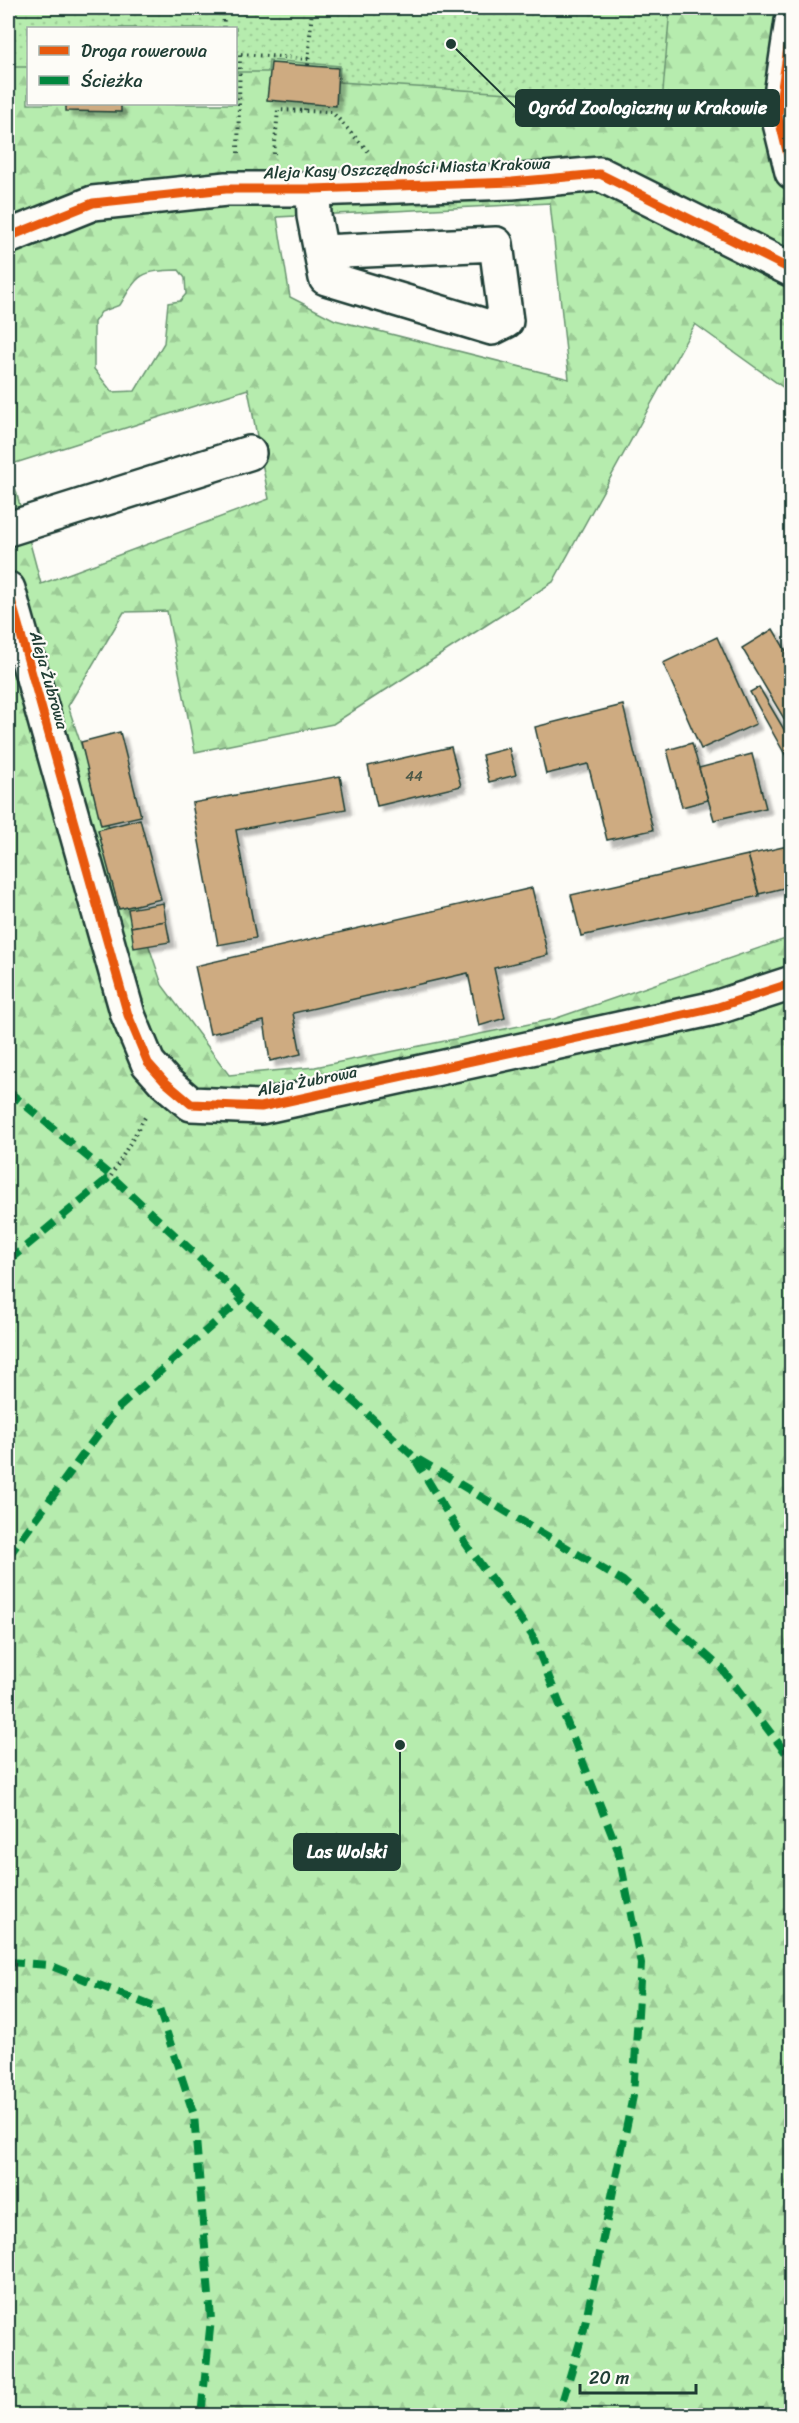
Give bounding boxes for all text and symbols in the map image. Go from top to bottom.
legend [27,27,237,105]
text: Droga rowerowa [81,35,207,67]
text: Ścieżka [81,65,143,97]
callout: Ogród Zoologiczny w Krakowie [516,90,779,126]
text: Ogród Zoologiczny w Krakowie [529,92,768,124]
street label: Aleja Kasy Oszczędności Miasta Krakowa [262,148,552,188]
street label: Aleja Żubrowa [21,626,77,734]
house number: 44 [405,764,423,789]
street label: Aleja Żubrowa [254,1057,360,1105]
callout: Las Wolski [294,1834,400,1870]
text: Las Wolski [307,1836,388,1868]
scale bar [580,2357,696,2395]
text: 20 m [589,2362,629,2394]

